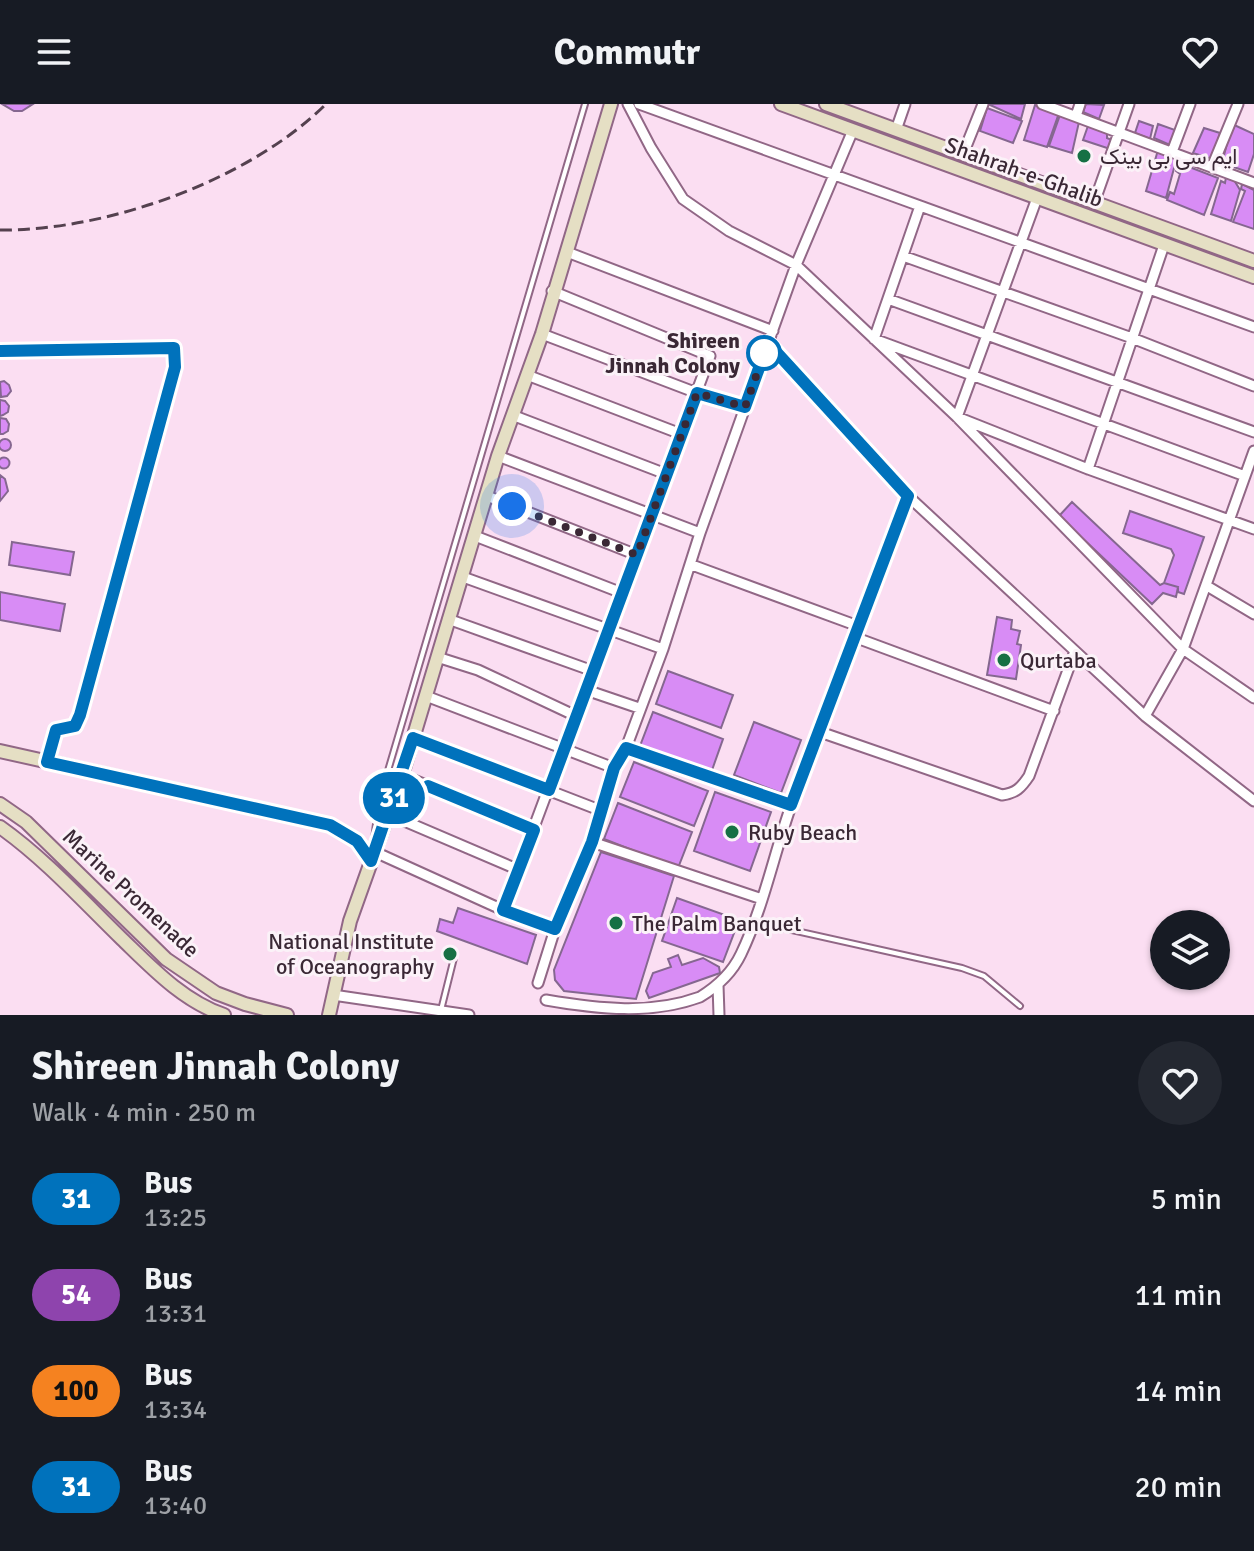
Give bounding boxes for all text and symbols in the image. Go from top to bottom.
icon: menu [32,30,76,74]
text: Commutr [554,30,700,75]
icon: heart [1178,30,1222,74]
street label: Shahrah-e-Ghalib [941,131,1107,213]
place label: ایم سی بی بینک [1100,143,1237,171]
marker: ایم سی بی بینک [1075,147,1093,165]
place label: Shireen Jinnah Colony [605,327,740,379]
marker: Shireen Jinnah Colony [747,336,781,370]
your location [492,486,532,526]
place label: Qurtaba [1020,647,1097,674]
marker: Qurtaba [995,651,1013,669]
line badge: 31 [358,772,430,824]
text: 31 [379,781,409,815]
place label: Ruby Beach [748,819,857,846]
street label: Marine Promenade [57,823,205,963]
marker: Ruby Beach [723,823,741,841]
place label: The Palm Banquet [632,910,802,937]
map controls [1150,910,1230,990]
button: layers [1150,910,1230,990]
marker: The Palm Banquet [607,914,625,932]
place label: National Institute of Oceanography [268,928,435,980]
marker: National Institute of Oceanography [441,945,459,963]
button: heart [1138,1041,1222,1125]
text: Shireen Jinnah Colony [32,1043,399,1090]
text: Walk · 4 min · 250 m [32,1097,256,1129]
text: Bus [144,1165,192,1202]
text: 5 min [1151,1181,1222,1218]
text: 31 [61,1182,91,1216]
text: 13:25 [144,1202,207,1234]
text: Bus [144,1261,192,1298]
text: 11 min [1135,1277,1222,1314]
text: 54 [61,1278,91,1312]
text: 13:31 [144,1298,207,1330]
text: Bus [144,1357,192,1394]
text: 14 min [1135,1373,1222,1410]
text: 100 [53,1374,99,1408]
text: 13:34 [144,1394,207,1426]
text: Bus [144,1453,192,1490]
text: 20 min [1135,1469,1222,1506]
text: 31 [61,1470,91,1504]
text: 13:40 [144,1490,207,1522]

